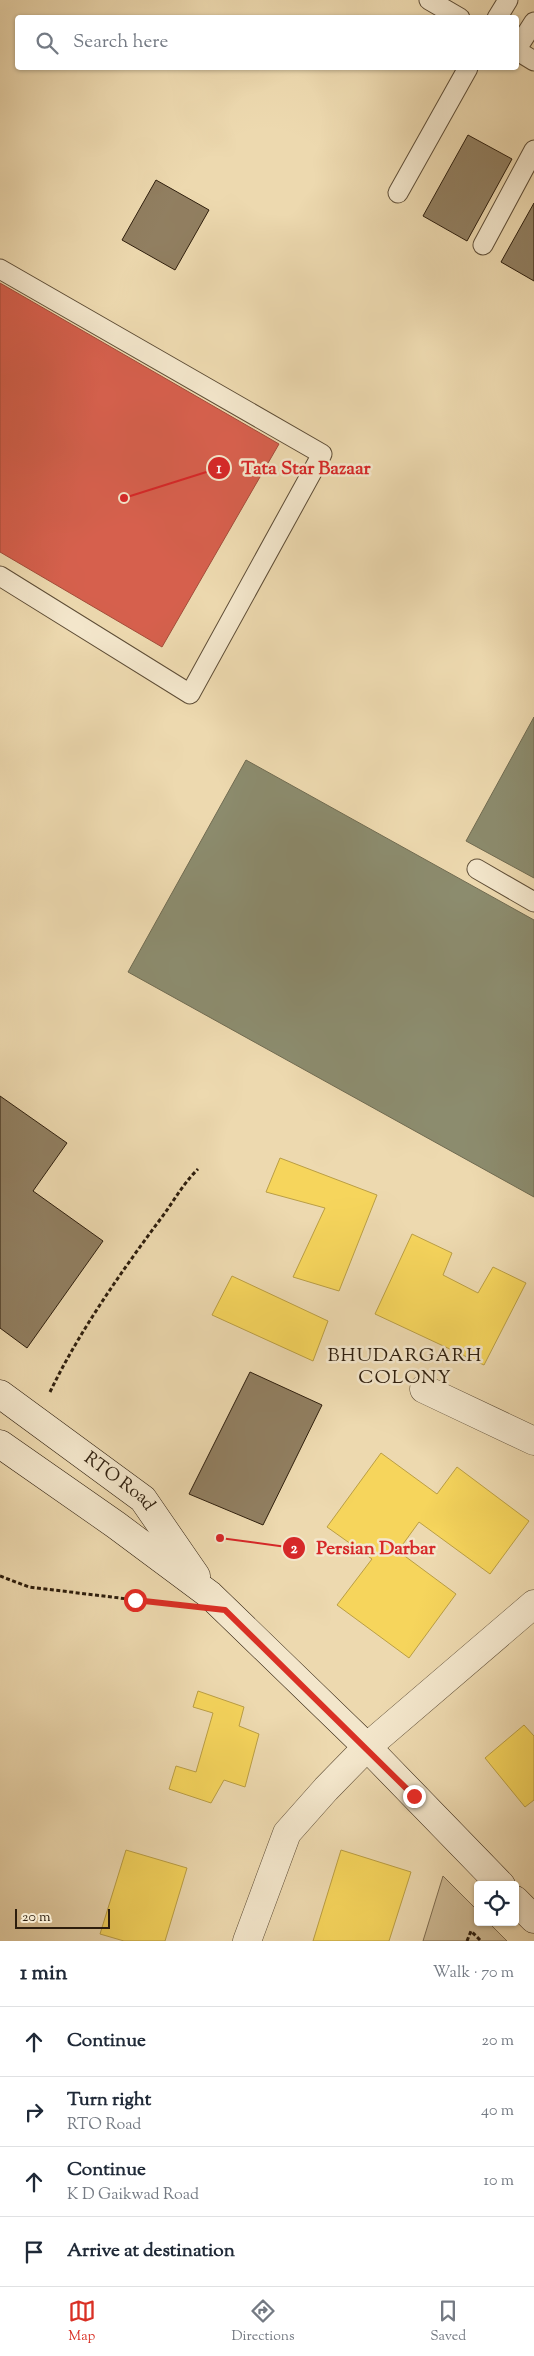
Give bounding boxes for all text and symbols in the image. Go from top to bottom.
search box [15,15,519,70]
icon: search [33,29,61,57]
text: Search here [73,29,168,56]
callout: Tata Star Bazaar [206,451,380,485]
text: Tata Star Bazaar [241,456,372,483]
text: 1 [216,459,222,480]
district label: BHUDARGARH COLONY [328,1343,482,1392]
street label: RTO Road [78,1446,161,1517]
callout: Persian Darbar [281,1531,445,1565]
text: Persian Darbar [316,1536,437,1563]
text: 2 [290,1539,298,1560]
route start [124,1589,147,1612]
route end [403,1785,426,1808]
map controls [474,1881,519,1926]
button: locate [474,1881,519,1926]
scale bar [15,1906,110,1929]
text: 20 m [22,1908,51,1928]
text: 1 min [20,1959,67,1989]
text: Walk · 70 m [433,1962,514,1985]
icon: ahead [20,2028,48,2056]
text: Continue [67,2028,146,2055]
text: 20 m [481,2030,514,2053]
text: Turn right [67,2087,151,2114]
icon: right [20,2098,48,2126]
text: 40 m [481,2100,514,2123]
text: RTO Road [67,2114,141,2137]
text: Continue [67,2157,146,2184]
icon: ahead [20,2168,48,2196]
text: 10 m [484,2170,514,2193]
text: K D Gaikwad Road [67,2184,199,2207]
icon: arrive [20,2238,48,2266]
text: Arrive at destination [67,2238,235,2265]
tab: Map [68,2297,96,2347]
tab: Directions [231,2297,295,2347]
tab: Saved [430,2297,466,2347]

